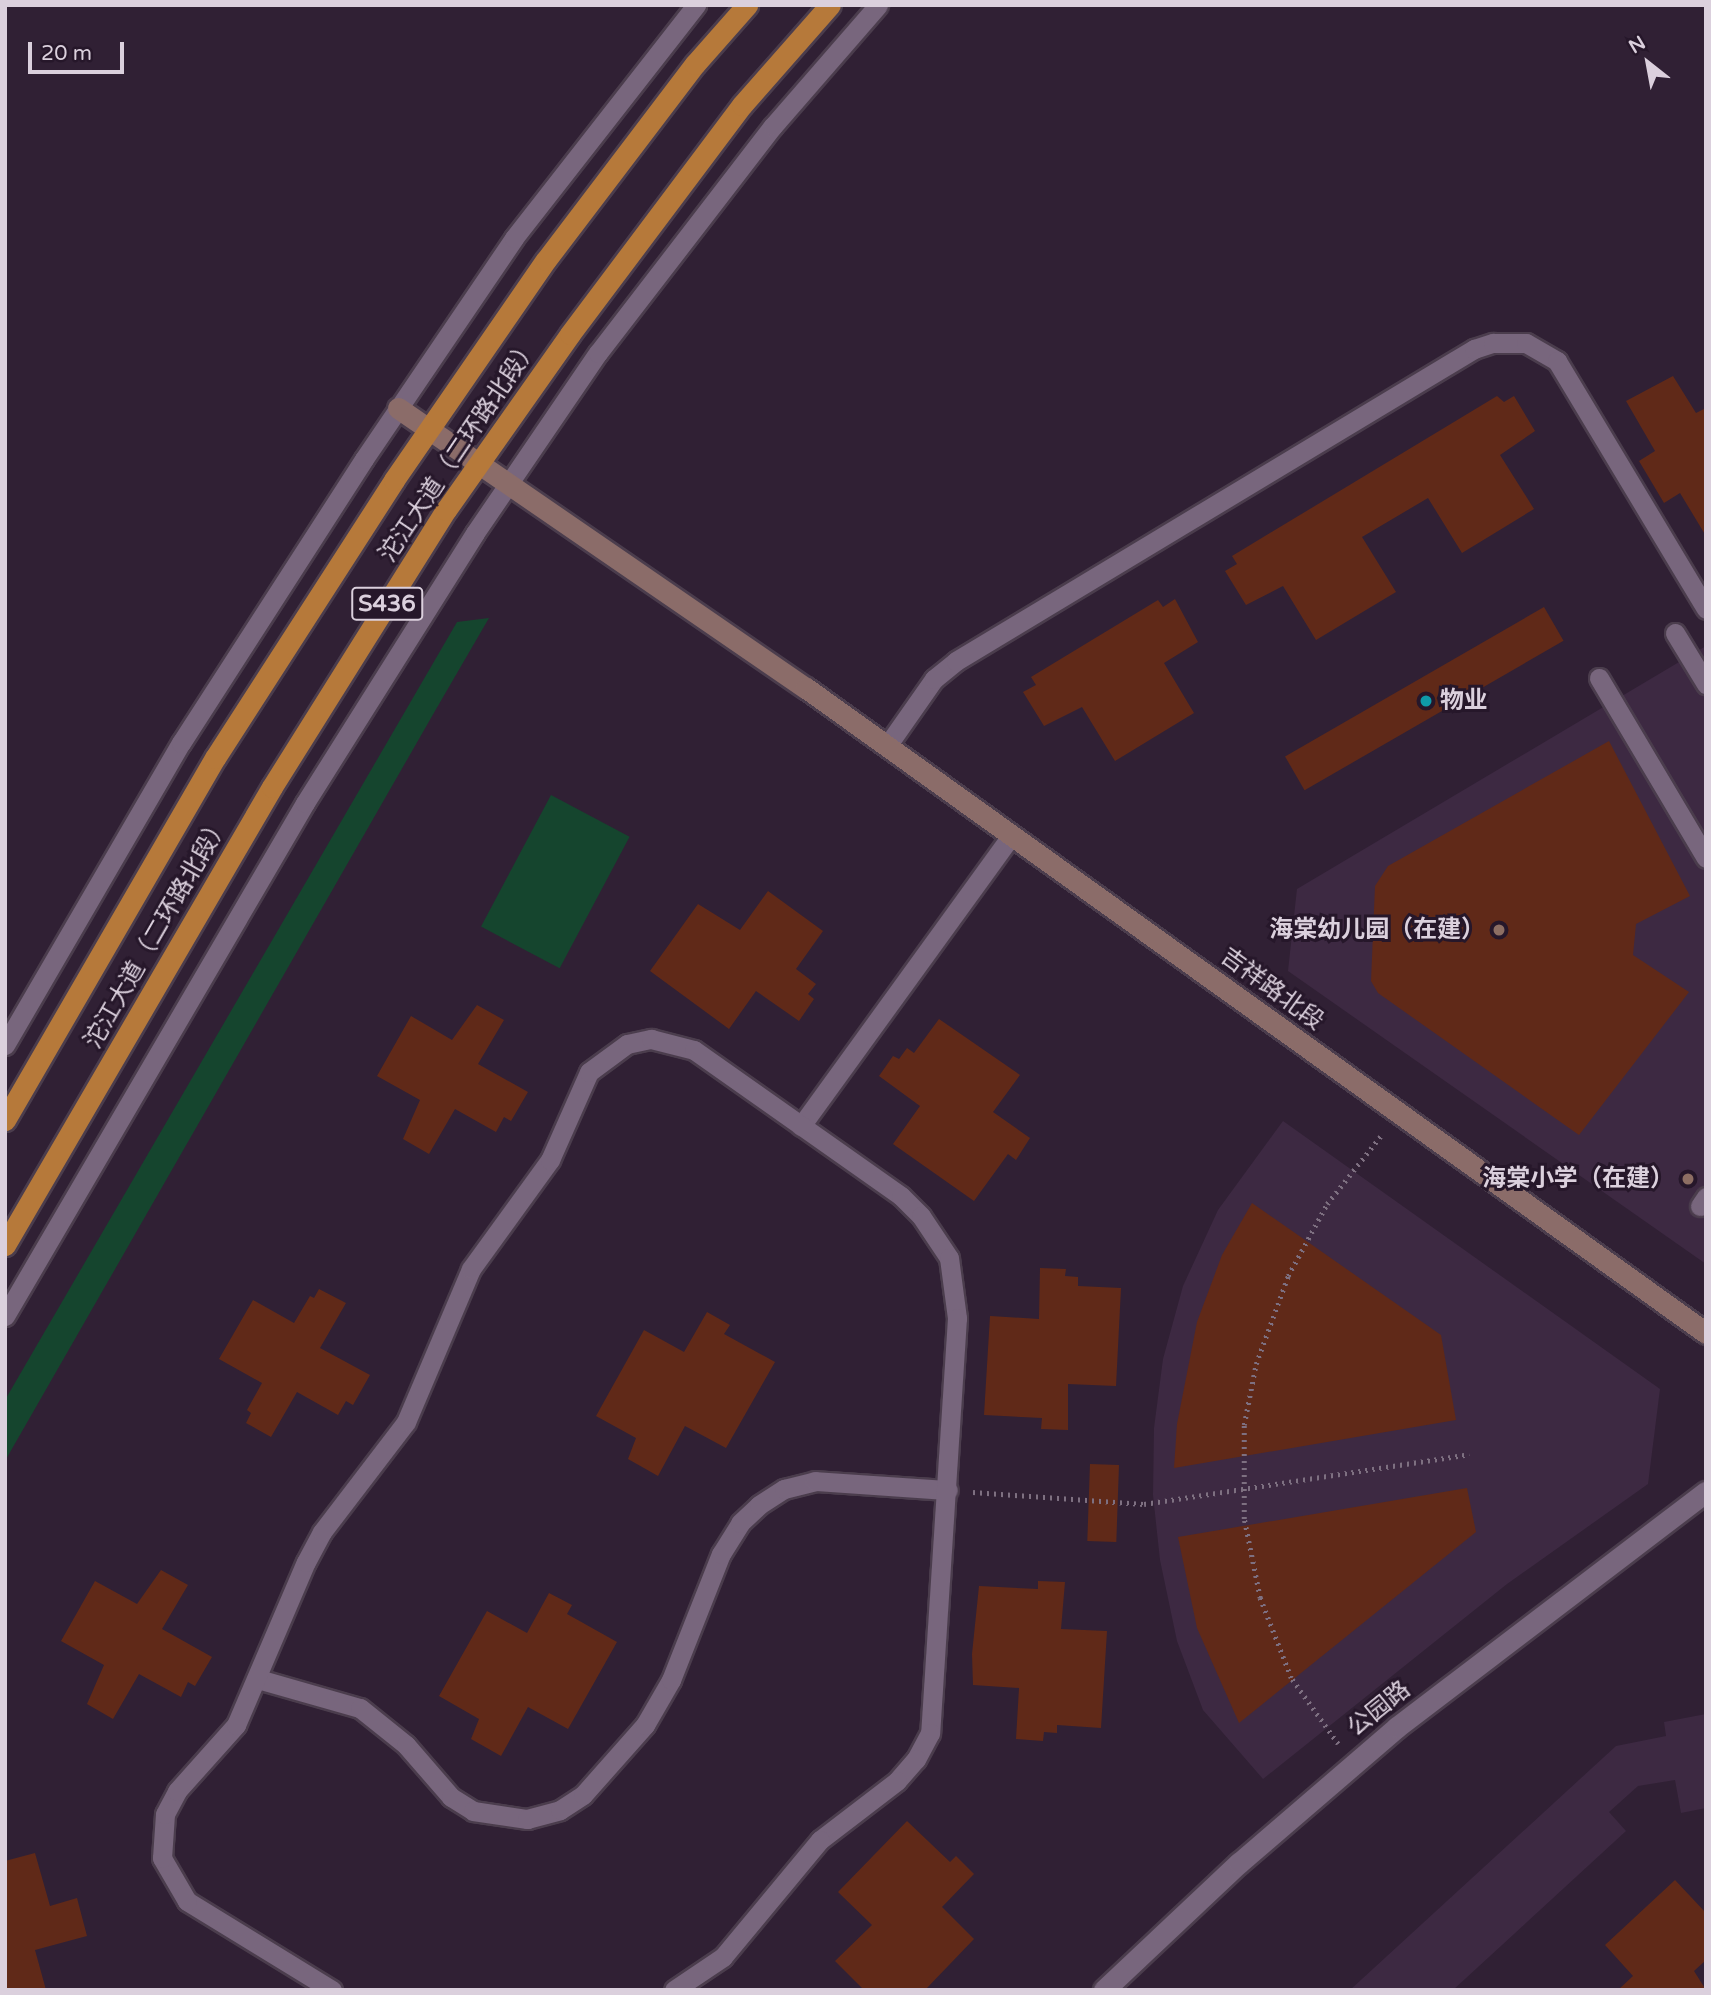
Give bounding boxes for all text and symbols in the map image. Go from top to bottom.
scale bar [32,28,128,72]
north arrow [1613,28,1683,98]
text: N [1625,32,1649,58]
text: 20 m [41,41,92,66]
street label: 沱江大道（二环路北段） [373,333,545,567]
road number: S436 [350,584,424,624]
place label: 物业 [1440,687,1488,715]
marker: 物业 [1418,693,1434,709]
street label: 沱江大道（二环路北段） [79,810,235,1054]
place label: 海棠幼儿园（在建） [1269,916,1485,944]
marker: 海棠幼儿园（在建） [1491,922,1507,938]
street label: 吉祥路北段 [1215,942,1329,1036]
place label: 海棠小学（在建） [1482,1165,1674,1193]
marker: 海棠小学（在建） [1680,1171,1696,1187]
street label: 公园路 [1342,1675,1416,1743]

